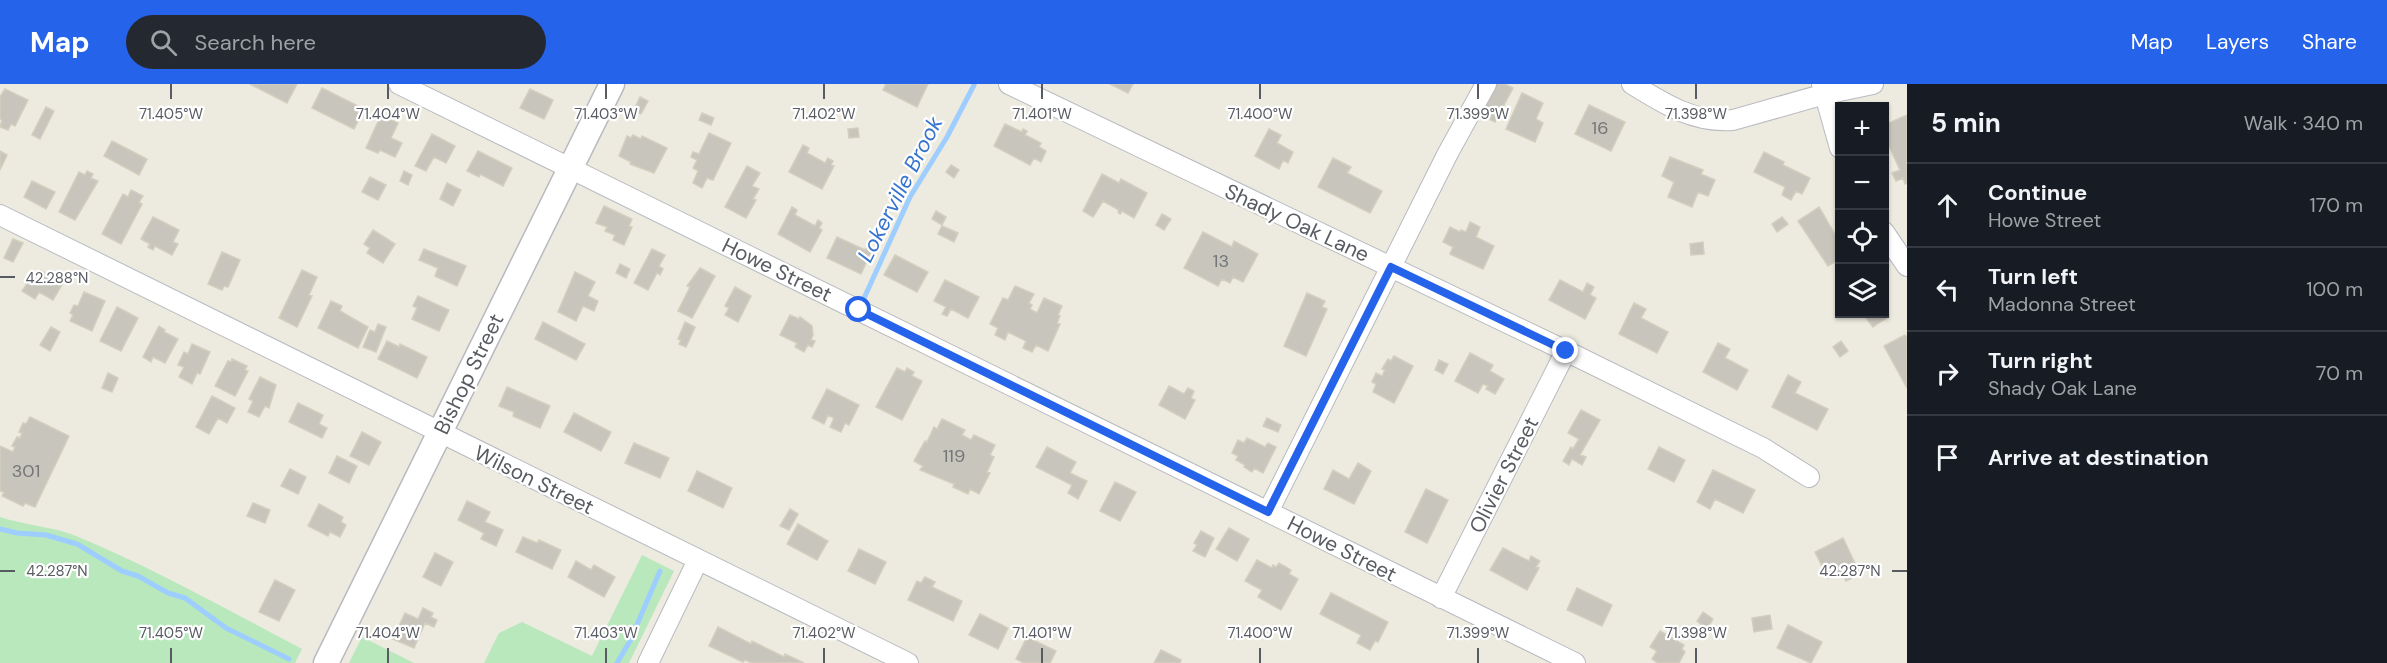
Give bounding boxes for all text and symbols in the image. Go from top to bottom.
search box [126,15,546,69]
text: Map [30,24,90,61]
icon: search [147,26,180,59]
text: Search here [195,28,316,57]
text: Map [2131,28,2173,56]
text: Layers [2206,28,2269,56]
text: Share [2302,28,2357,56]
map controls [1835,102,1889,318]
button: + [1835,102,1889,156]
text: 71.405°W [139,104,203,124]
text: 71.404°W [356,104,420,124]
text: 71.403°W [574,104,638,124]
text: 71.402°W [792,104,856,124]
text: 71.401°W [1012,104,1072,124]
text: 71.400°W [1227,104,1293,124]
text: 71.399°W [1447,104,1510,124]
text: 71.398°W [1665,104,1728,124]
text: 5 min [1931,106,2001,140]
water label: Lokerville Brook [851,110,950,267]
text: Walk · 340 m [2244,110,2363,136]
house number: 16 [1592,116,1608,140]
button: − [1835,156,1889,210]
street label: Shady Oak Lane [1220,177,1374,269]
text: Continue [1988,178,2087,207]
icon: ahead [1931,189,1964,222]
text: 170 m [2310,192,2363,218]
text: Howe Street [1988,207,2101,233]
button: locate [1835,210,1889,264]
street label: Howe Street [717,231,837,309]
house number: 13 [1213,249,1229,273]
text: Turn left [1988,262,2078,291]
button: layers [1835,264,1889,318]
text: 42.288°N [26,268,88,288]
icon: left [1931,273,1964,306]
text: 100 m [2306,276,2363,302]
text: Madonna Street [1988,291,2136,317]
route start [845,296,871,322]
street label: Bishop Street [428,309,510,439]
route end [1552,337,1578,363]
text: Turn right [1988,346,2093,375]
icon: right [1931,357,1964,390]
text: 70 m [2316,360,2363,386]
text: Shady Oak Lane [1988,375,2137,401]
street label: Olivier Street [1463,412,1545,538]
street label: Wilson Street [469,439,599,521]
icon: arrive [1931,441,1964,474]
text: Arrive at destination [1988,443,2209,472]
house number: 119 [943,444,965,468]
house number: 301 [12,459,40,483]
street label: Howe Street [1283,510,1401,588]
text: 42.287°N [26,561,88,581]
text: 42.287°N [1819,561,1881,581]
text: 71.405°W [139,623,203,643]
text: 71.404°W [356,623,420,643]
text: 71.403°W [574,623,638,643]
text: 71.402°W [792,623,856,643]
text: 71.401°W [1012,623,1072,643]
text: 71.400°W [1227,623,1293,643]
text: 71.399°W [1447,623,1510,643]
text: 71.398°W [1665,623,1728,643]

